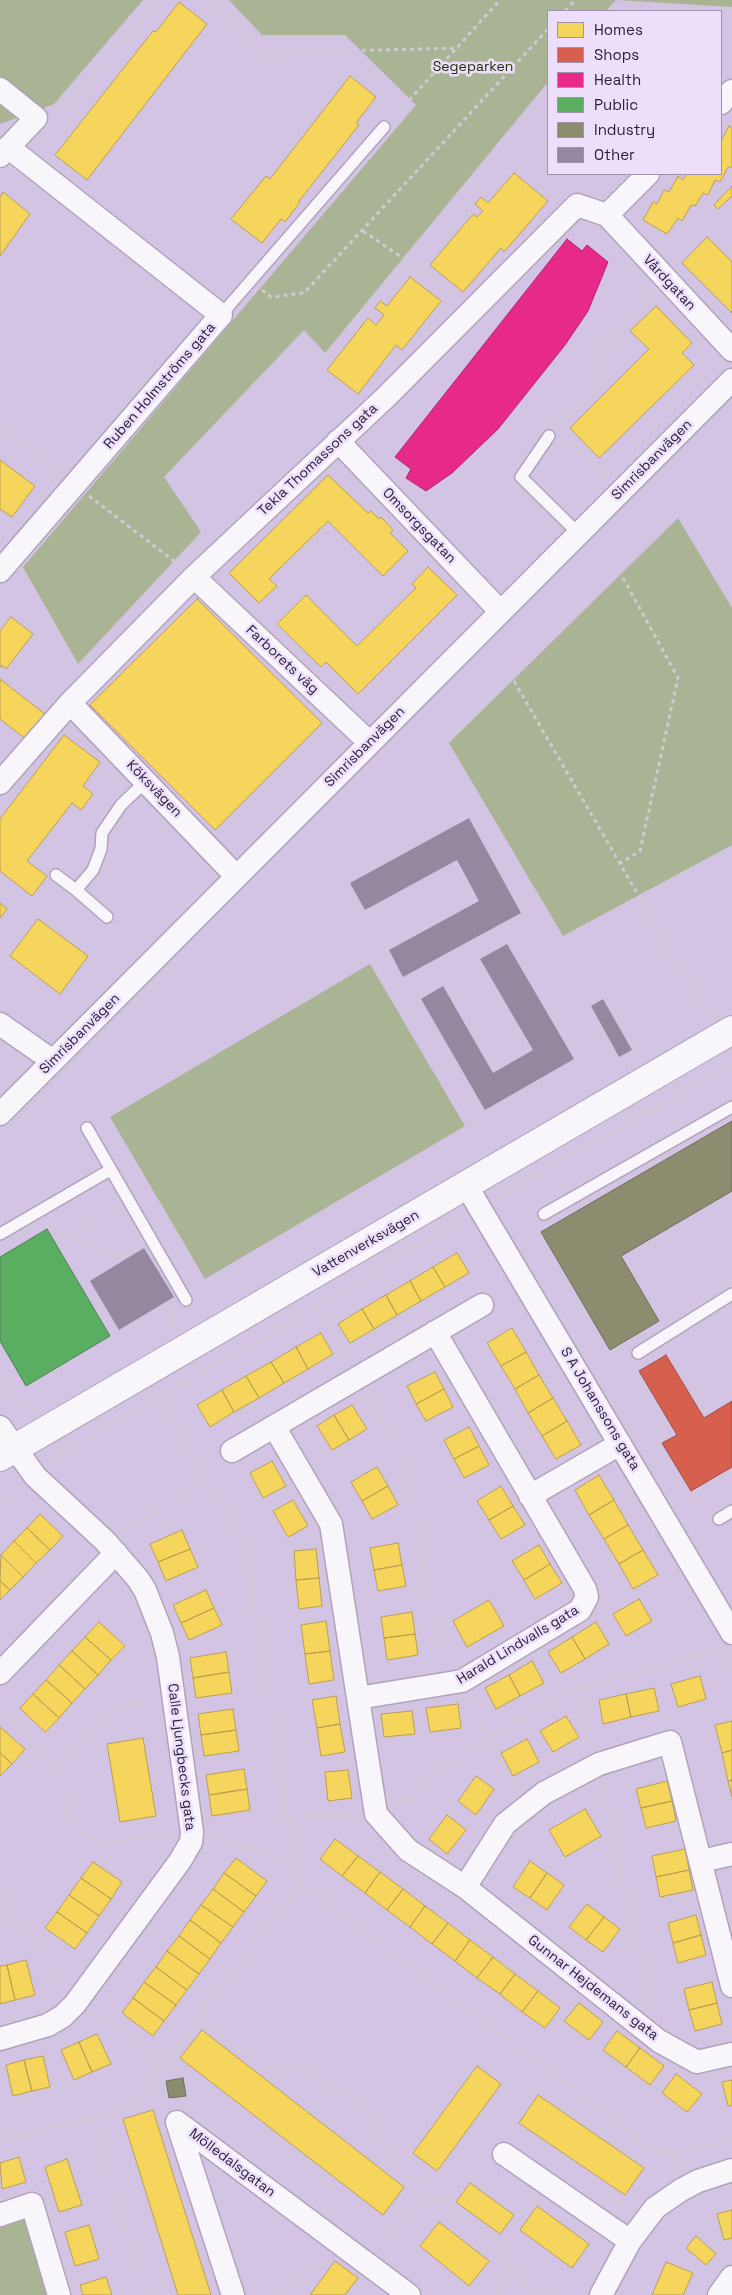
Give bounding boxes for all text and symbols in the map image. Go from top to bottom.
legend [547,10,722,175]
text: Homes [594,20,643,39]
text: Shops [594,45,639,64]
park label: Segeparken [433,59,513,75]
text: Health [594,70,641,89]
text: Public [594,95,638,114]
text: Industry [594,120,655,139]
text: Other [594,145,635,164]
street label: Vårdgatan [639,252,699,314]
street label: Ruben Holmströms gata [101,320,219,452]
street label: Tekla Thomassons gata [255,400,381,520]
street label: Simrisbanvägen [608,416,696,504]
street label: Omsorgsgatan [379,485,459,567]
street label: Farborets väg [242,622,322,698]
street label: Simrisbanvägen [321,703,409,791]
street label: Köksvägen [123,757,185,821]
street label: Simrisbanvägen [36,990,124,1078]
street label: Vattenverksvägen [310,1207,422,1281]
street label: S A Johanssons gata [557,1344,643,1474]
street label: Harald Lindvalls gata [454,1602,582,1688]
street label: Calle Ljungbecks gata [164,1682,198,1832]
street label: Gunnar Hejdemans gata [524,1932,662,2044]
street label: Mölledalsgatan [186,2125,278,2201]

